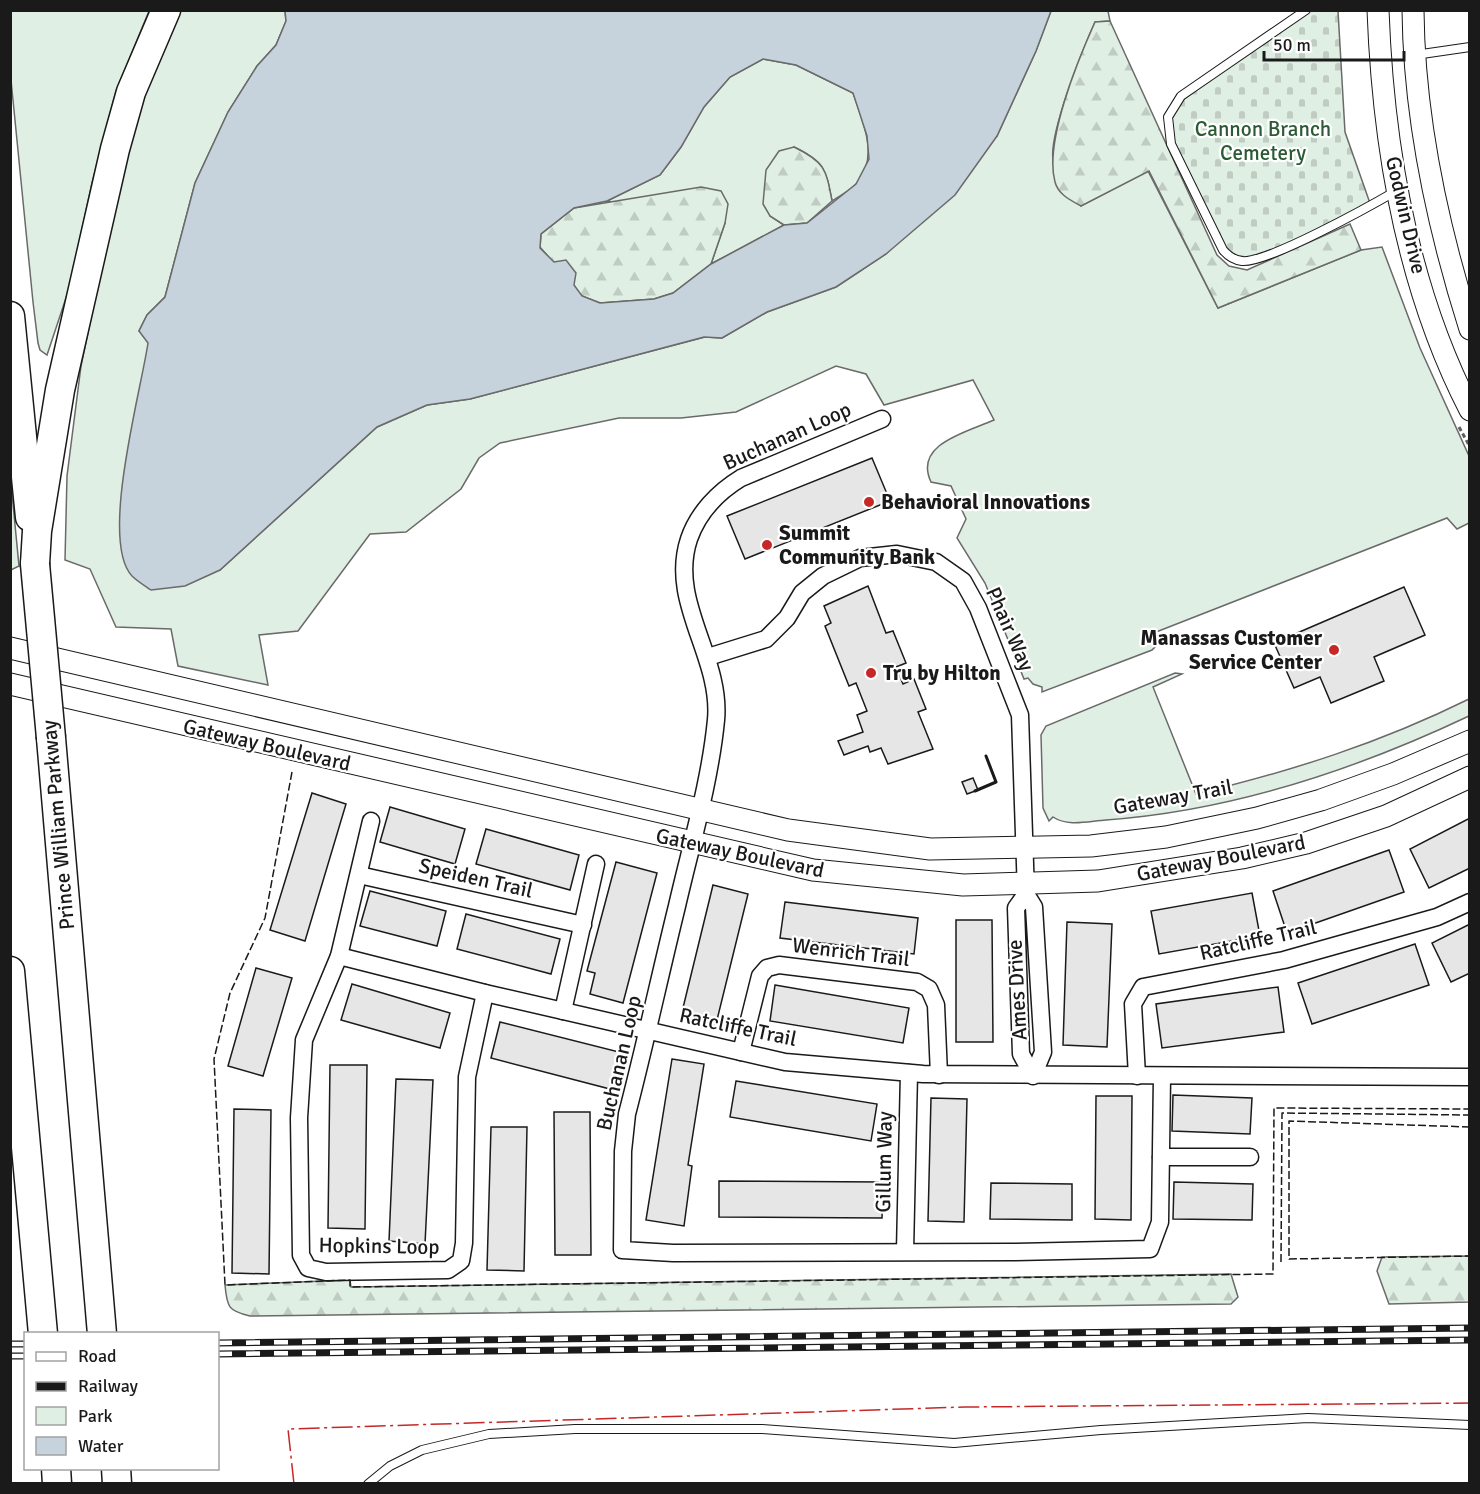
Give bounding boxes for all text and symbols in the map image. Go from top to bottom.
scale bar [1264,24,1404,62]
text: 50 m [1273,34,1311,56]
park label: Cannon Branch Cemetery [1195,116,1331,166]
street label: Godwin Drive [1380,154,1432,276]
street label: Buchanan Loop [719,396,855,476]
place label: Behavioral Innovations [881,489,1090,515]
marker: Behavioral Innovations [862,495,876,509]
place label: Summit Community Bank [779,520,935,570]
marker: Summit Community Bank [760,538,774,552]
street label: Phair Way [980,583,1040,675]
place label: Manassas Customer Service Center [1140,625,1323,675]
marker: Manassas Customer Service Center [1327,643,1341,657]
place label: Tru by Hilton [883,660,1001,686]
marker: Tru by Hilton [864,666,878,680]
street label: Gateway Boulevard [181,713,353,777]
street label: Prince William Parkway [36,719,80,931]
street label: Gateway Trail [1111,774,1235,820]
street label: Gateway Boulevard [654,822,826,884]
street label: Gateway Boulevard [1134,829,1308,887]
street label: Speiden Trail [416,852,536,904]
street label: Ratcliffe Trail [1197,914,1319,966]
street label: Wenrich Trail [791,932,911,972]
street label: Ames Drive [1001,939,1033,1041]
street label: Buchanan Loop [591,993,647,1133]
street label: Ratcliffe Trail [677,1002,799,1052]
street label: Gillum Way [870,1111,898,1213]
street label: Hopkins Loop [318,1232,440,1260]
legend [24,1332,219,1470]
text: Road [78,1345,117,1367]
text: Railway [78,1375,139,1397]
text: Park [78,1405,113,1427]
text: Water [78,1435,124,1457]

